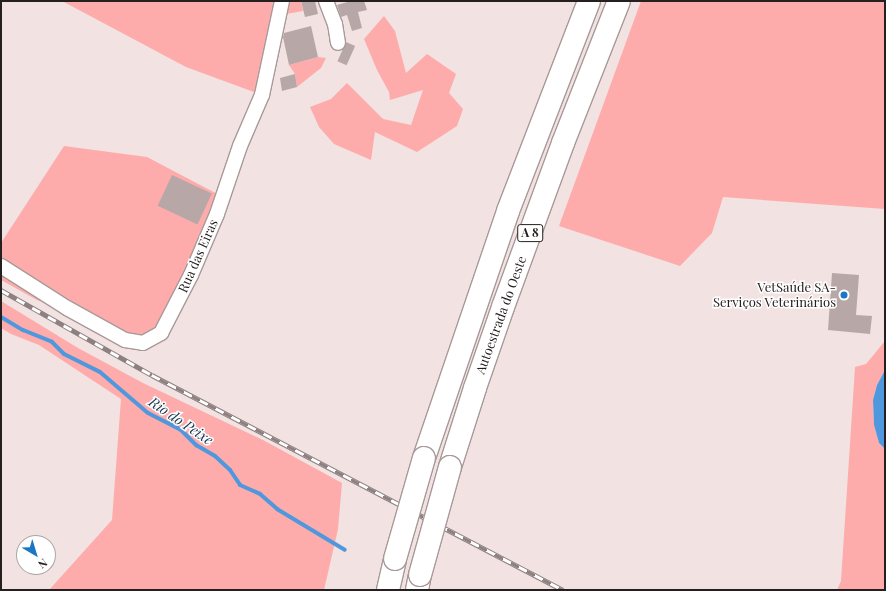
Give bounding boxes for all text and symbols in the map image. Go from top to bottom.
street label: Rua das Eiras [175,217,221,295]
road number: A 8 [517,223,543,243]
street label: Autoestrada do Oeste [472,254,530,376]
place label: VetSaúde SA- Serviços Veterinários [712,280,836,311]
marker: VetSaúde SA- Serviços Veterinários [839,290,849,300]
water label: Rio do Peixe [146,393,216,449]
north arrow [16,535,56,575]
text: N [35,556,51,572]

